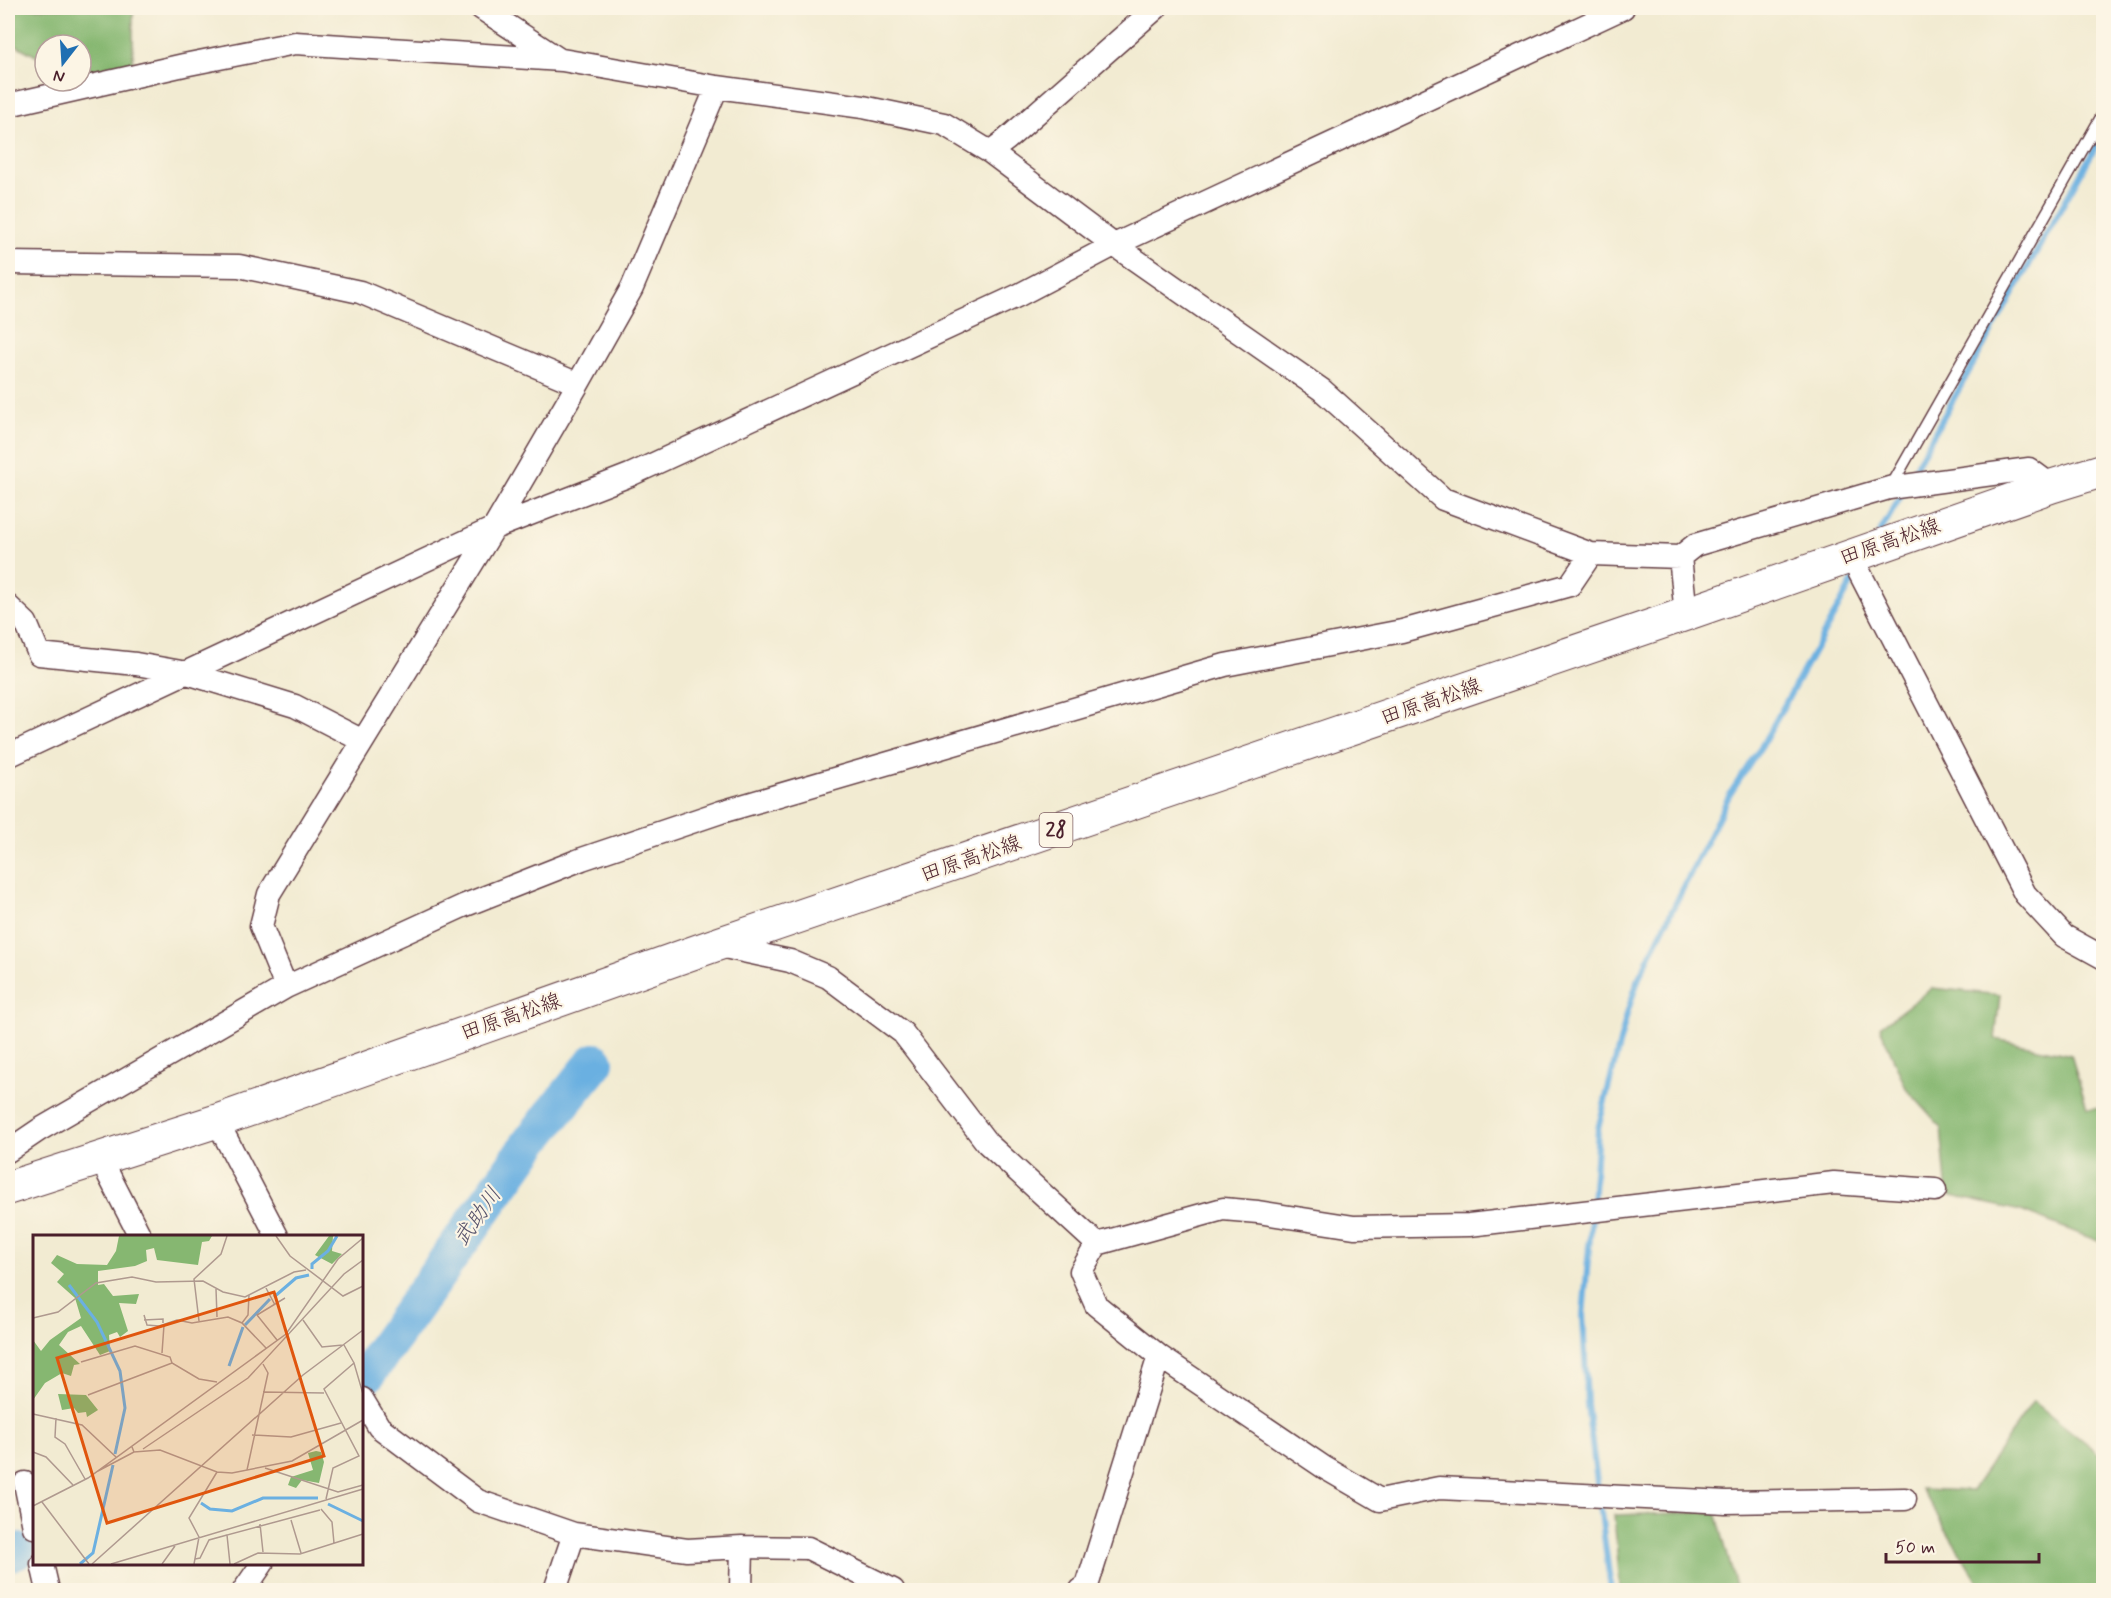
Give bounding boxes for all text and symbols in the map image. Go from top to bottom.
north arrow [33,33,93,93]
text: N [51,64,67,88]
street label: 田原高松線 [1836,512,1944,572]
street label: 田原高松線 [1377,672,1485,732]
road number: 28 [1040,813,1072,847]
street label: 田原高松線 [917,829,1025,889]
street label: 田原高松線 [457,987,565,1047]
water label: 武助川 [448,1182,508,1252]
inset map [33,1235,363,1565]
scale bar [1886,1526,2039,1564]
text: 50 m [1895,1536,1935,1560]

